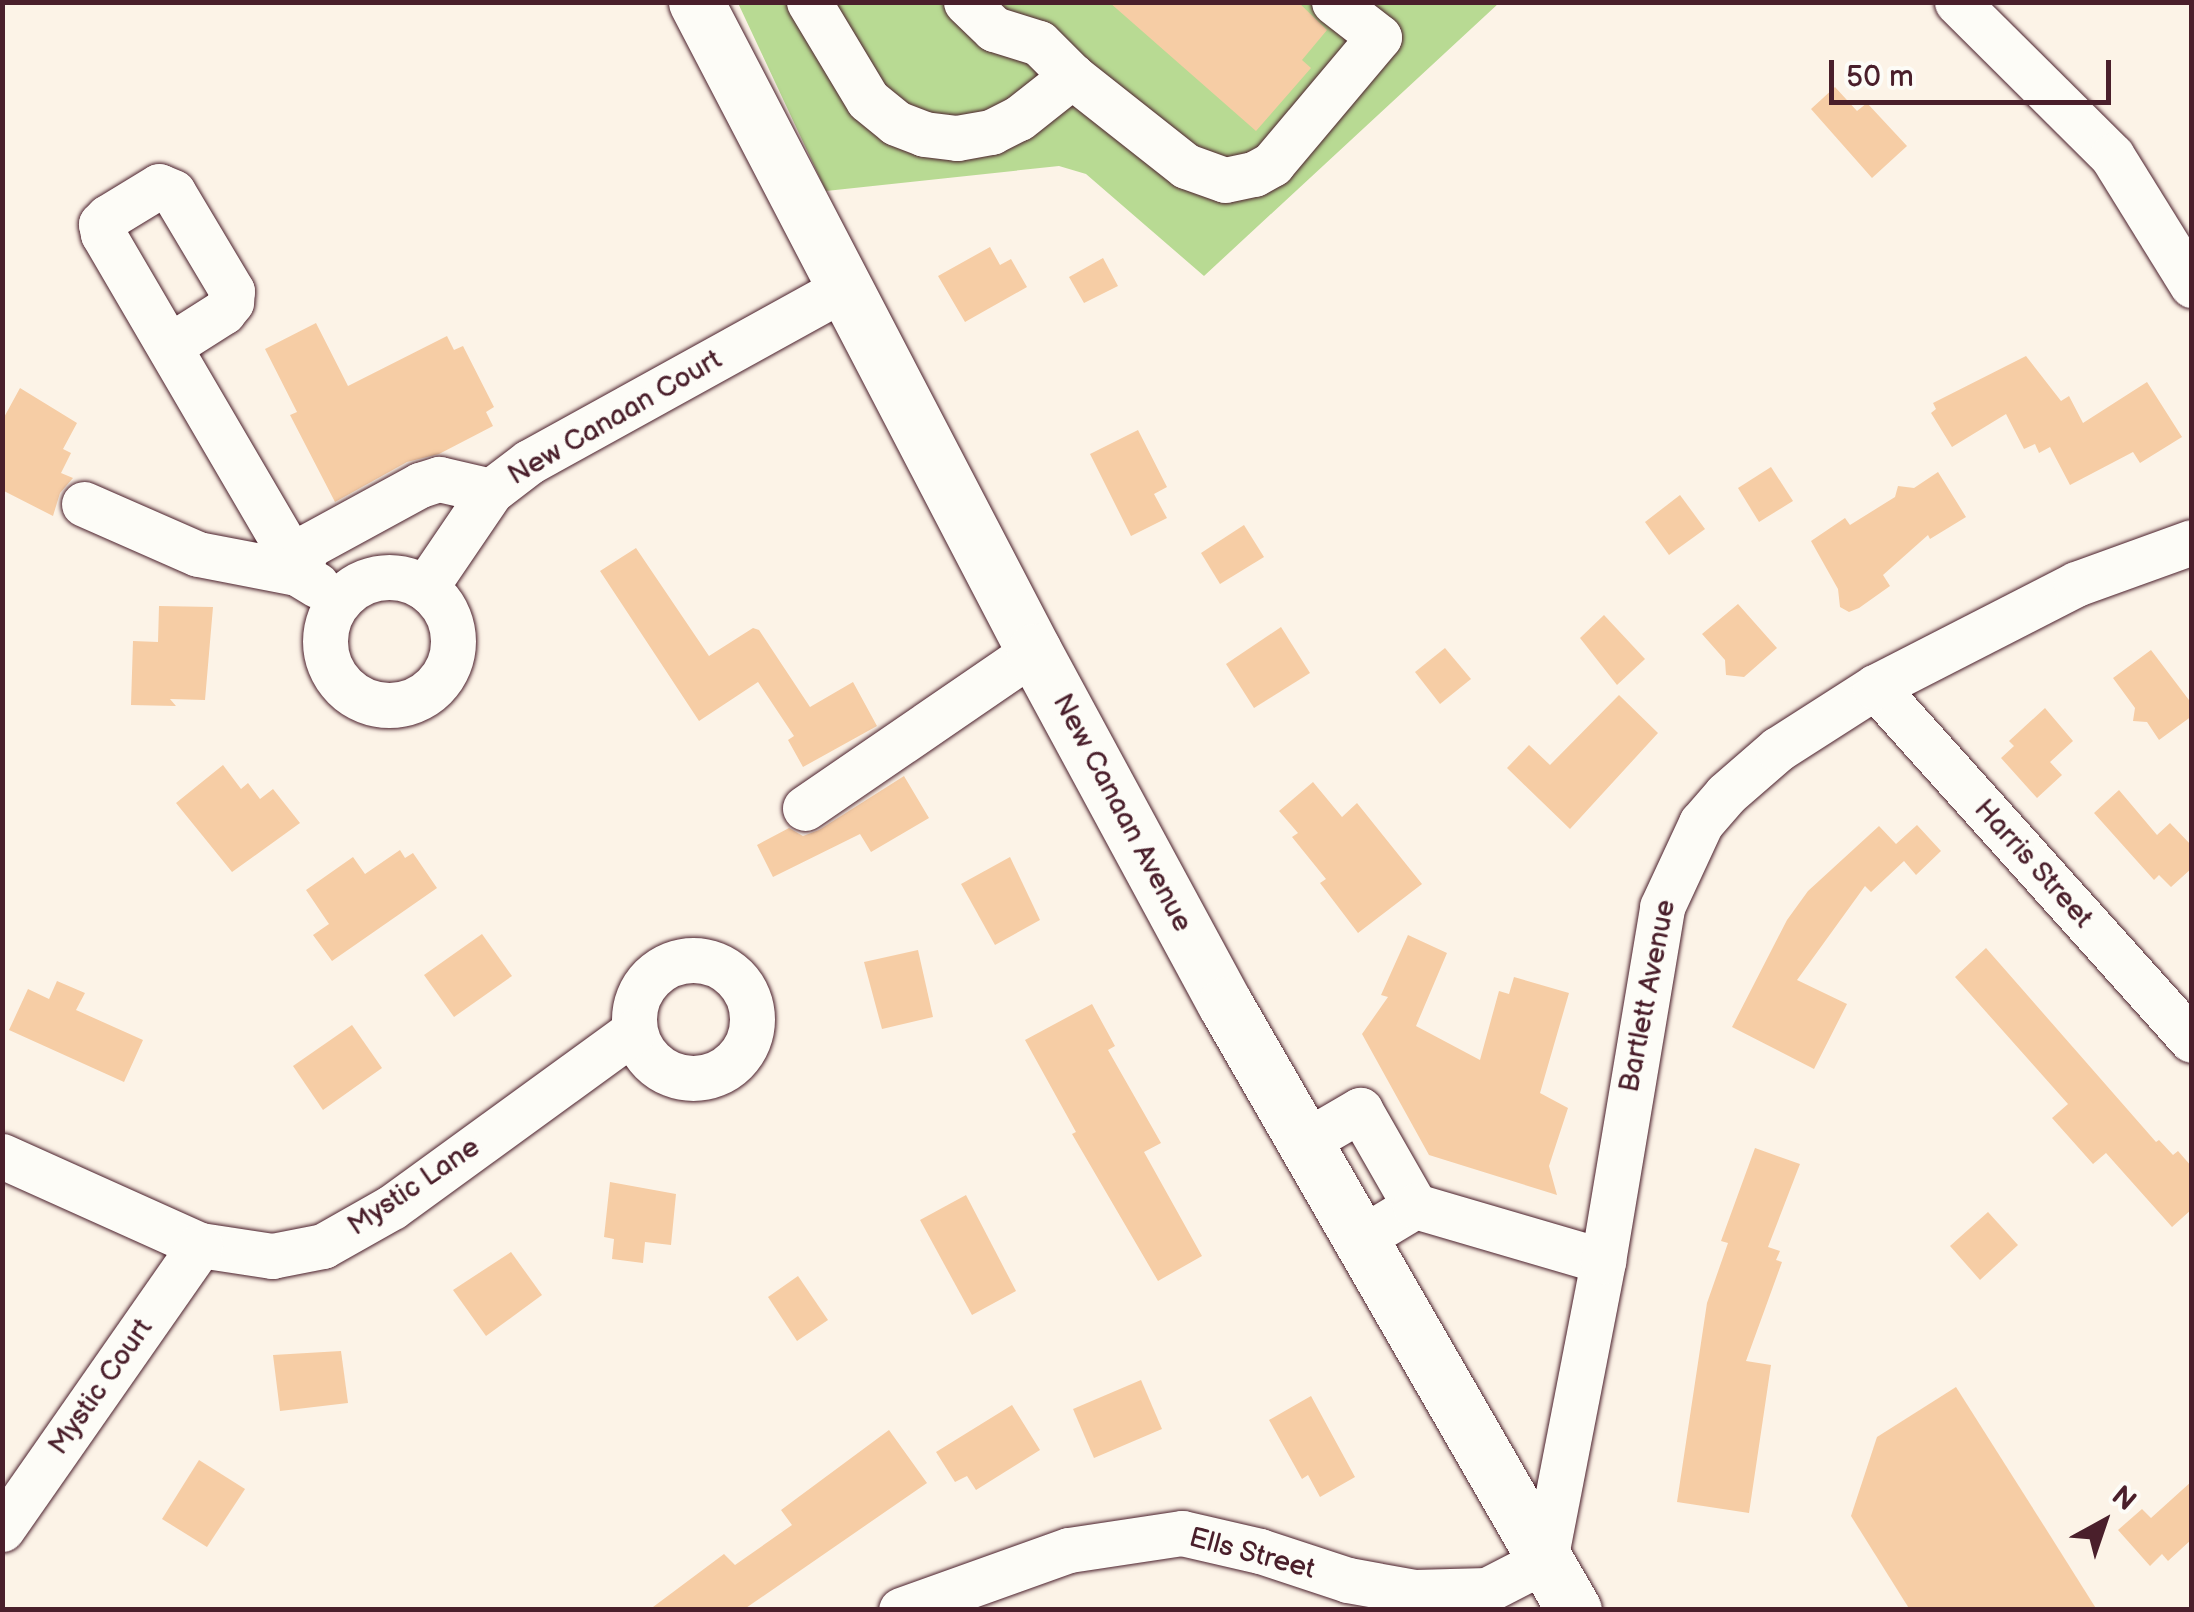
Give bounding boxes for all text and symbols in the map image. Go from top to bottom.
scale bar [1834,40,2116,102]
text: 50 m [1846,59,1914,95]
street label: New Canaan Court [502,343,728,493]
street label: New Canaan Avenue [1045,688,1199,938]
street label: Harris Street [1967,793,2099,935]
street label: Bartlett Avenue [1613,897,1683,1095]
street label: Mystic Lane [342,1131,486,1243]
street label: Mystic Court [42,1313,160,1461]
north arrow [2054,1472,2154,1572]
text: N [2105,1479,2142,1518]
street label: Ells Street [1185,1521,1319,1587]

